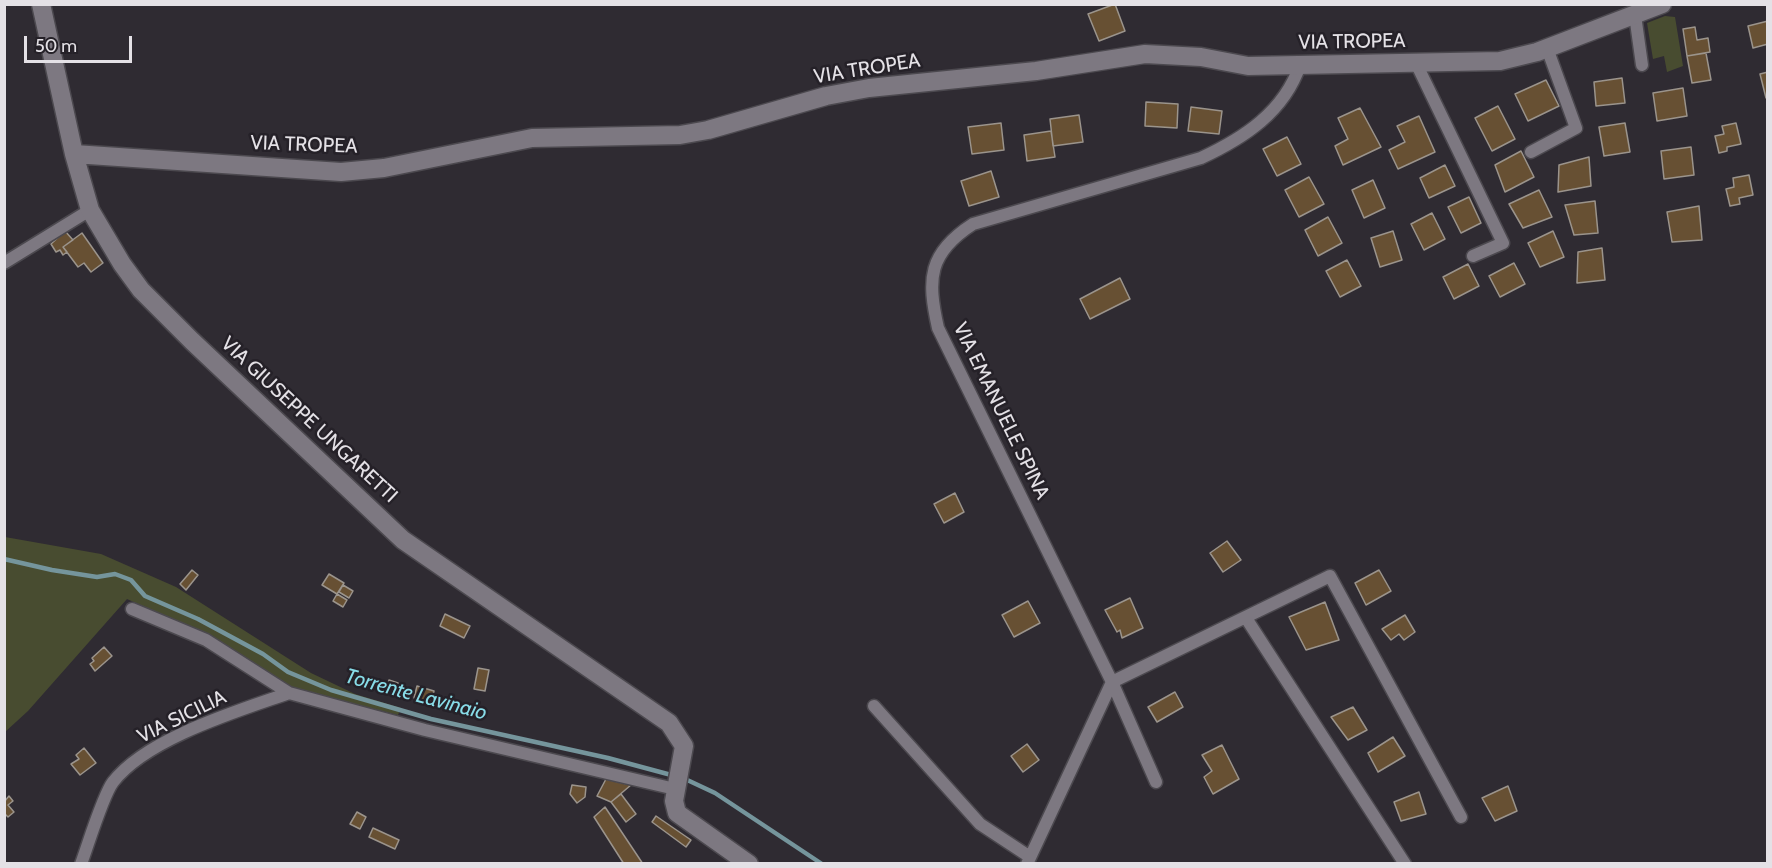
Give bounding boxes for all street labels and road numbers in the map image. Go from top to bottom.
street label: VIA TROPEA [1298,29,1406,55]
street label: VIA TROPEA [812,49,922,89]
street label: VIA TROPEA [250,131,358,159]
street label: VIA EMANUELE SPINA [948,319,1054,503]
street label: VIA GIUSEPPE UNGARETTI [216,332,402,508]
street label: VIA SICILIA [134,685,230,749]

